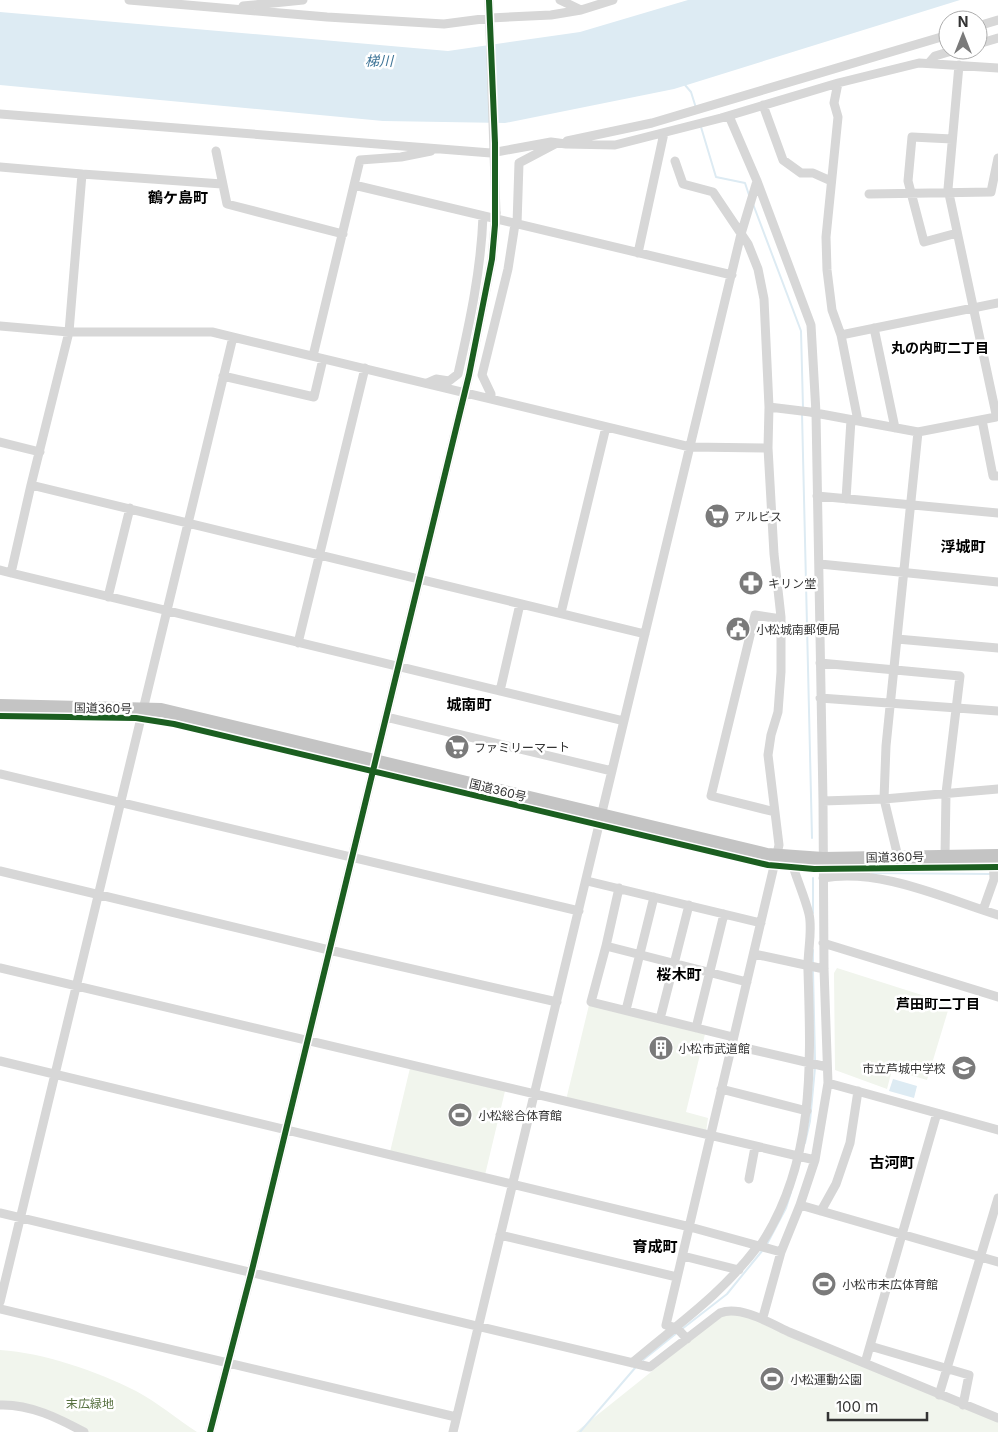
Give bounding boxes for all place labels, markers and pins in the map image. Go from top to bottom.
supermarket icon: アルビス [704,503,730,529]
place label: アルビス [734,509,782,524]
pharmacy icon: キリン堂 [738,570,764,596]
place label: キリン堂 [768,576,816,591]
public building icon: 小松城南郵便局 [725,616,751,642]
place label: 小松城南郵便局 [756,622,840,637]
supermarket icon: ファミリーマート [444,734,470,760]
place label: ファミリーマート [474,740,570,755]
building icon: 小松市武道館 [648,1035,674,1061]
place label: 小松市武道館 [678,1041,750,1056]
school or university icon: 市立芦城中学校 [951,1055,977,1081]
place label: 市立芦城中学校 [862,1061,946,1076]
sports icon: 小松総合体育館 [447,1102,473,1128]
place label: 小松総合体育館 [478,1108,562,1123]
sports icon: 小松市末広体育館 [811,1271,837,1297]
place label: 小松市末広体育館 [842,1277,938,1292]
sports icon: 小松運動公園 [759,1366,785,1392]
place label: 小松運動公園 [790,1372,862,1387]

